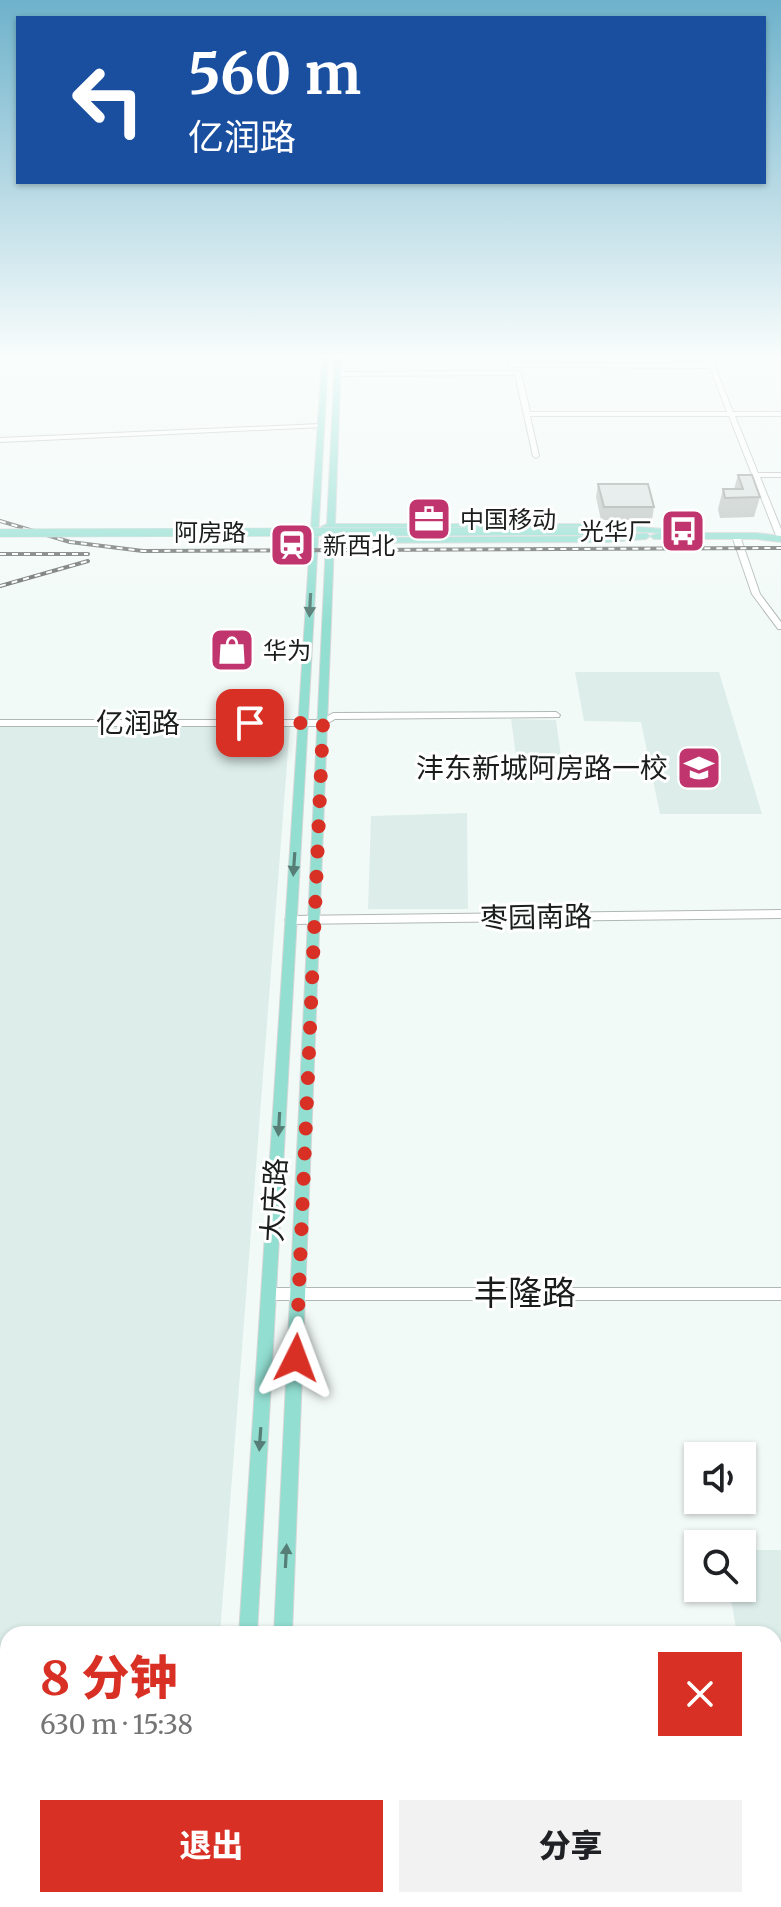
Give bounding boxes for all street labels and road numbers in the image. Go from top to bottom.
street label: 阿房路 [174,517,246,548]
street label: 亿润路 [96,705,180,741]
street label: 枣园南路 [480,898,592,936]
street label: 大庆路 [254,1157,294,1243]
street label: 丰隆路 [474,1272,576,1314]

